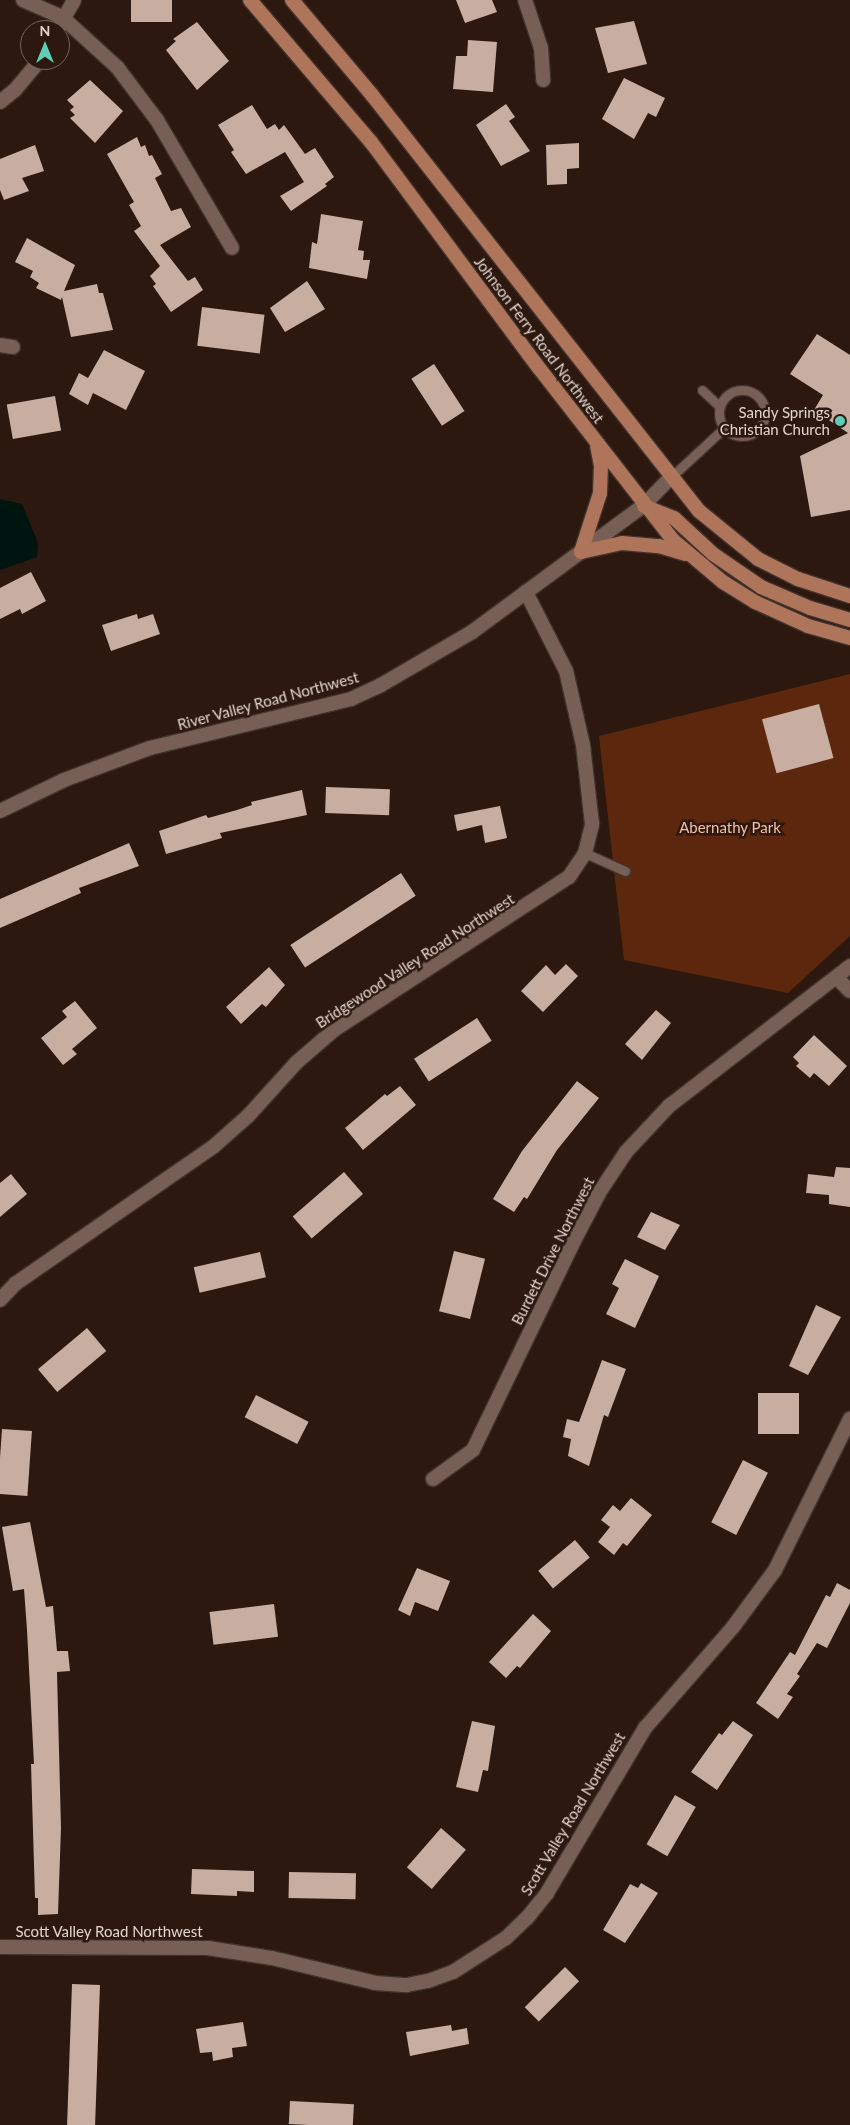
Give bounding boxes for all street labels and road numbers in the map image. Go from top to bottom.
street label: Johnson Ferry Road Northwest [470,253,608,427]
street label: River Valley Road Northwest [175,668,361,734]
street label: Bridgewood Valley Road Northwest [312,890,518,1032]
street label: Burdett Drive Northwest [508,1174,598,1328]
street label: Scott Valley Road Northwest [517,1729,629,1899]
street label: Scott Valley Road Northwest [15,1923,203,1941]

